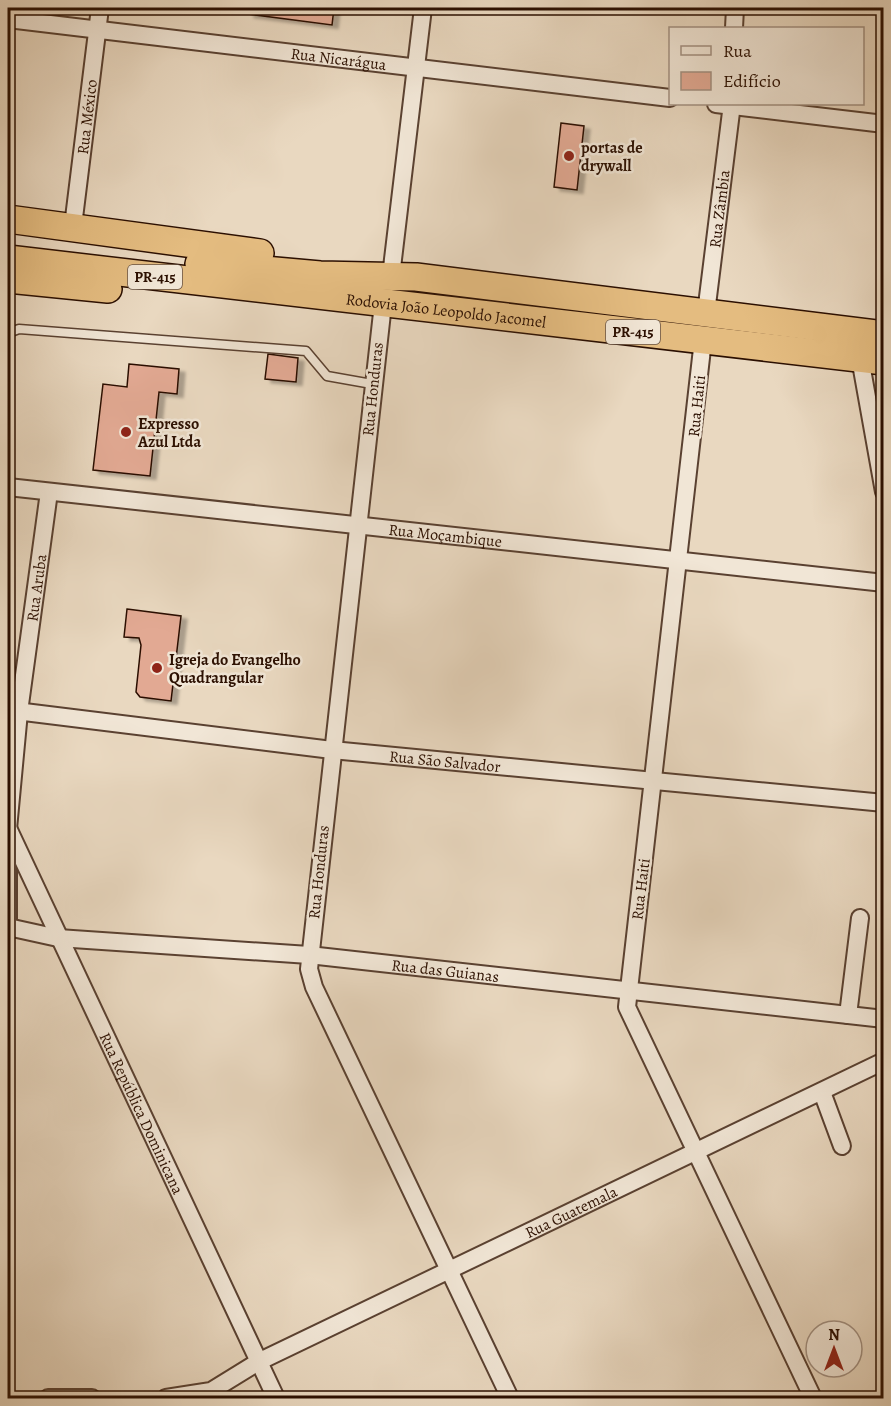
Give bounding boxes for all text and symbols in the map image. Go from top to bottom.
legend [669,27,864,105]
text: Rua [723,39,752,63]
street label: Rua Nicarágua [289,43,388,76]
text: Edifício [723,69,781,93]
street label: Rua México [72,78,103,156]
place label: portas de drywall [581,137,643,177]
marker: portas de drywall [562,149,576,163]
street label: Rua Zâmbia [704,168,736,249]
road number: PR-415 [128,265,182,289]
street label: Rodovia João Leopoldo Jacomel [345,288,547,334]
road number: PR-415 [606,320,660,344]
street label: Rua Honduras [357,341,389,437]
street label: Rua Haiti [683,374,711,438]
place label: Expresso Azul Ltda [137,413,201,453]
marker: Expresso Azul Ltda [119,425,133,439]
street label: Rua Moçambique [387,519,503,553]
street label: Rua Aruba [21,552,53,623]
place label: Igreja do Evangelho Quadrangular [169,649,301,689]
marker: Igreja do Evangelho Quadrangular [150,661,164,675]
street label: Rua São Salvador [388,746,502,778]
street label: Rua Honduras [303,824,335,920]
street label: Rua Haiti [626,857,656,921]
street label: Rua das Guianas [390,954,500,988]
street label: Rua República Dominicana [94,1029,189,1199]
street label: Rua Guatemala [522,1181,622,1244]
north arrow [804,1319,864,1379]
text: N [828,1324,840,1346]

